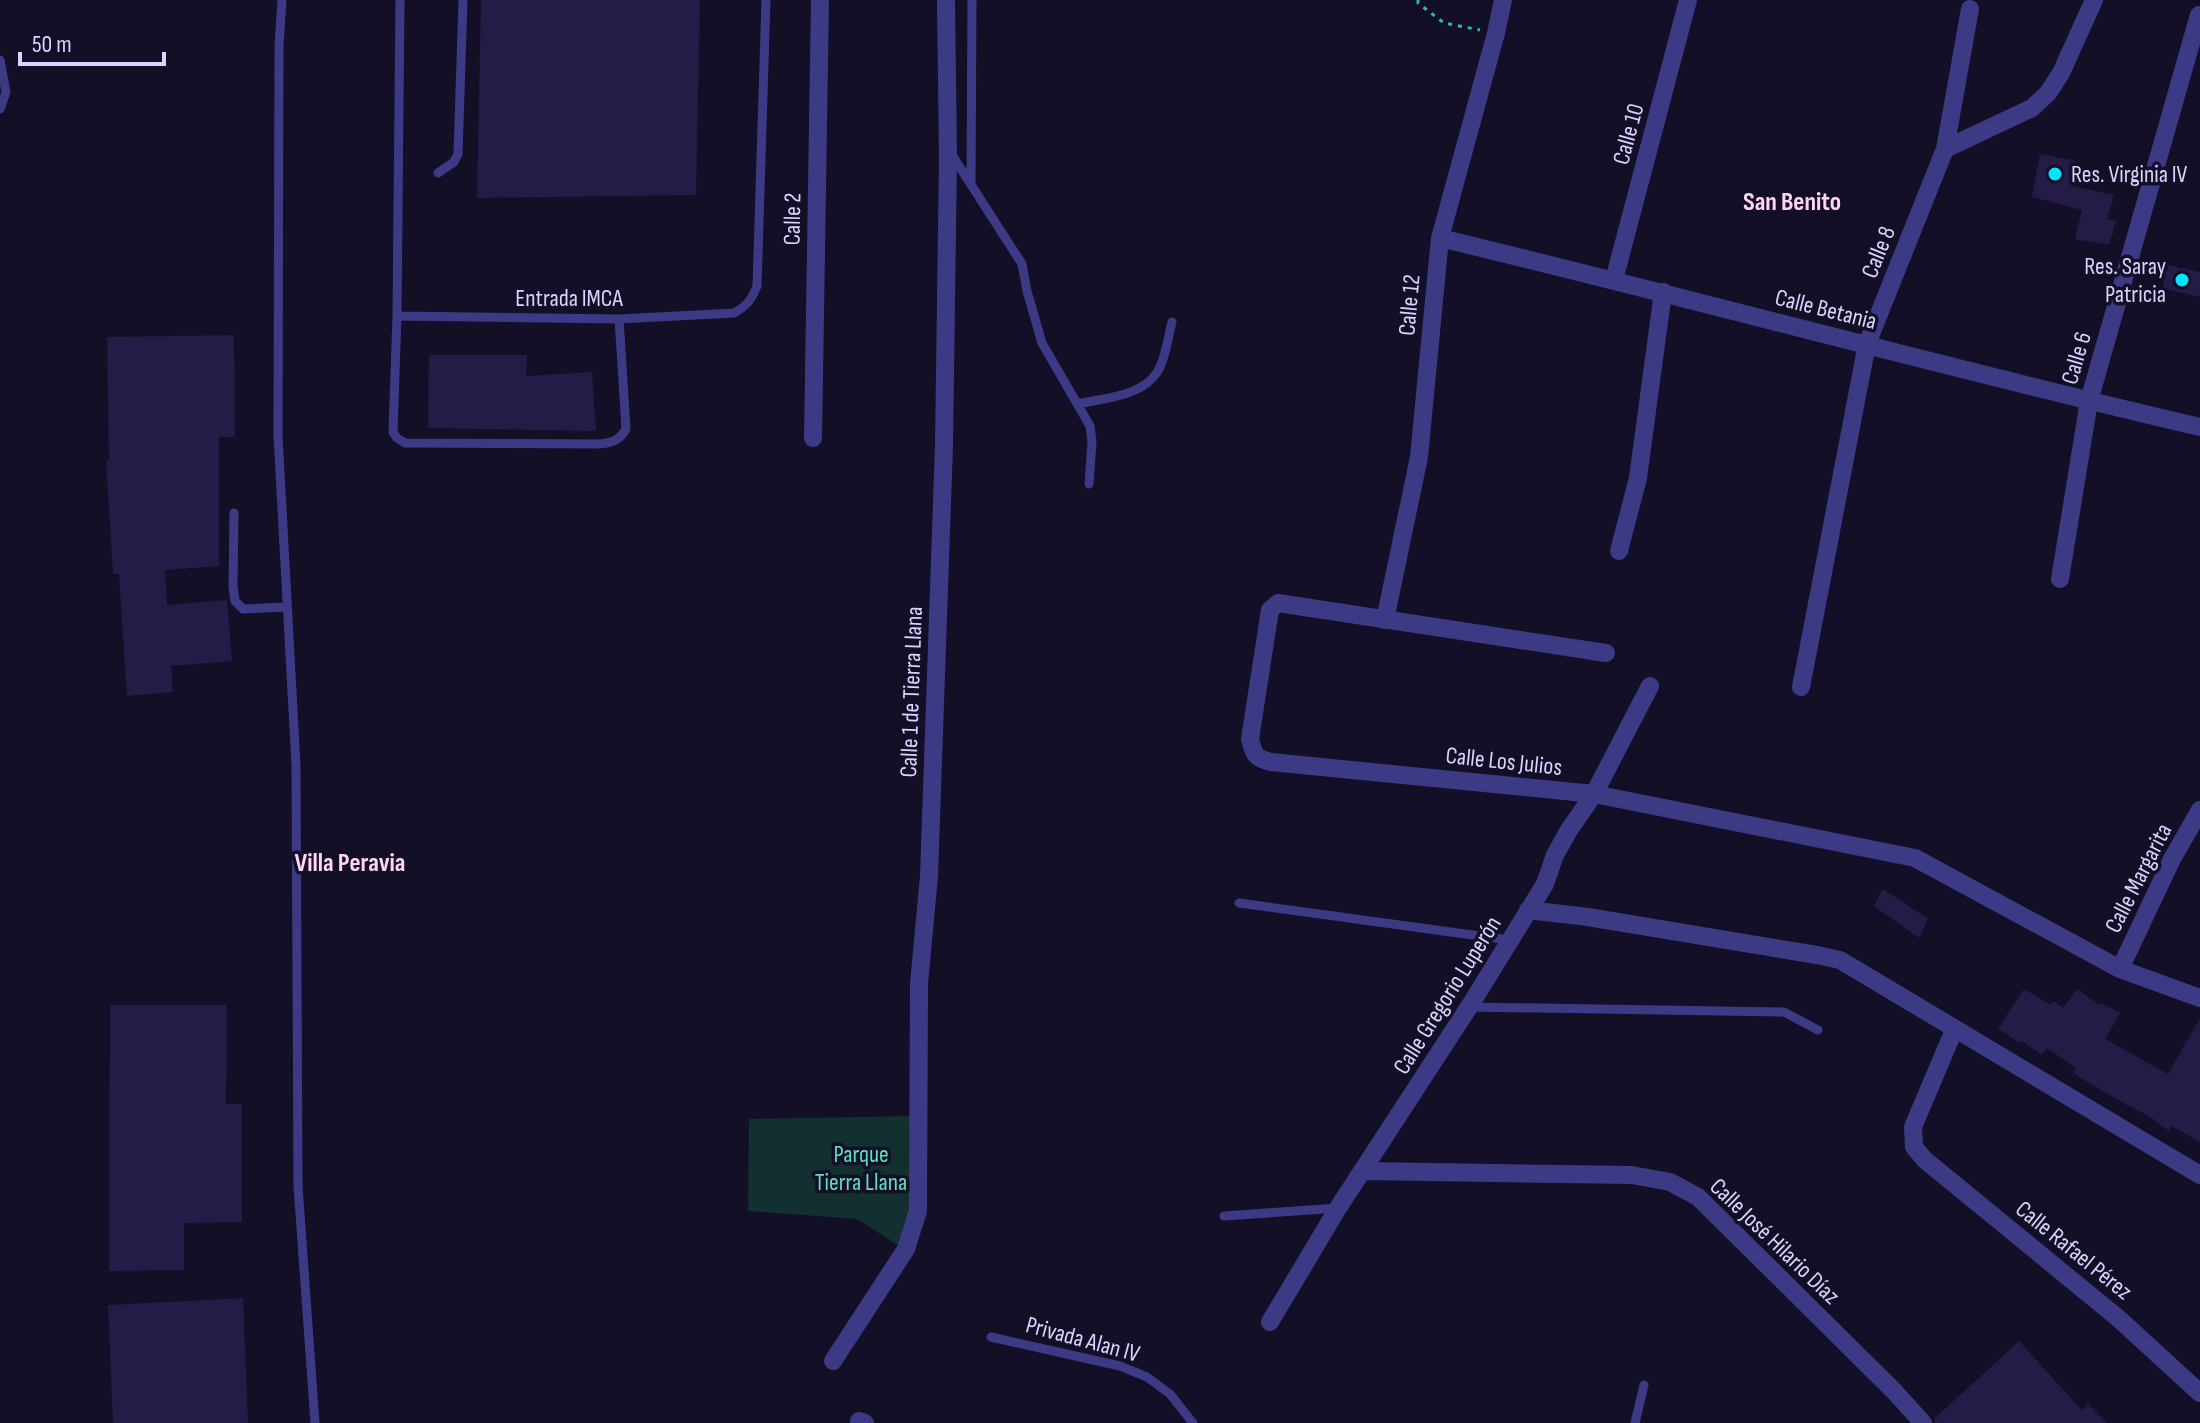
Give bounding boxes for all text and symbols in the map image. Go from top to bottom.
scale bar [20,16,164,66]
text: 50 m [32,30,72,59]
street label: Calle 10 [1606,100,1651,168]
place label: Res. Virginia IV [2071,160,2188,189]
marker: Res. Virginia IV [2046,165,2064,183]
district label: San Benito [1743,187,1841,218]
street label: Calle 2 [778,192,807,246]
street label: Calle 8 [1855,222,1902,282]
place label: Res. Saray Patricia [2084,252,2166,309]
marker: Res. Saray Patricia [2173,271,2191,289]
street label: Calle 12 [1392,273,1427,337]
street label: Calle Betania [1772,283,1880,336]
street label: Entrada IMCA [515,284,623,313]
street label: Calle 6 [2055,328,2098,388]
street label: Calle 1 de Tierra Llana [894,606,929,778]
street label: Calle Los Julios [1444,741,1564,782]
street label: Calle Margarita [2099,819,2178,938]
district label: Villa Peravia [294,848,406,879]
street label: Calle Gregorio Luperón [1387,911,1508,1080]
park label: Parque Tierra Llana [815,1140,907,1197]
street label: Calle José Hilario Díaz [1704,1172,1846,1311]
street label: Calle Rafael Pérez [2010,1195,2138,1306]
street label: Privada Alan IV [1023,1310,1143,1369]

